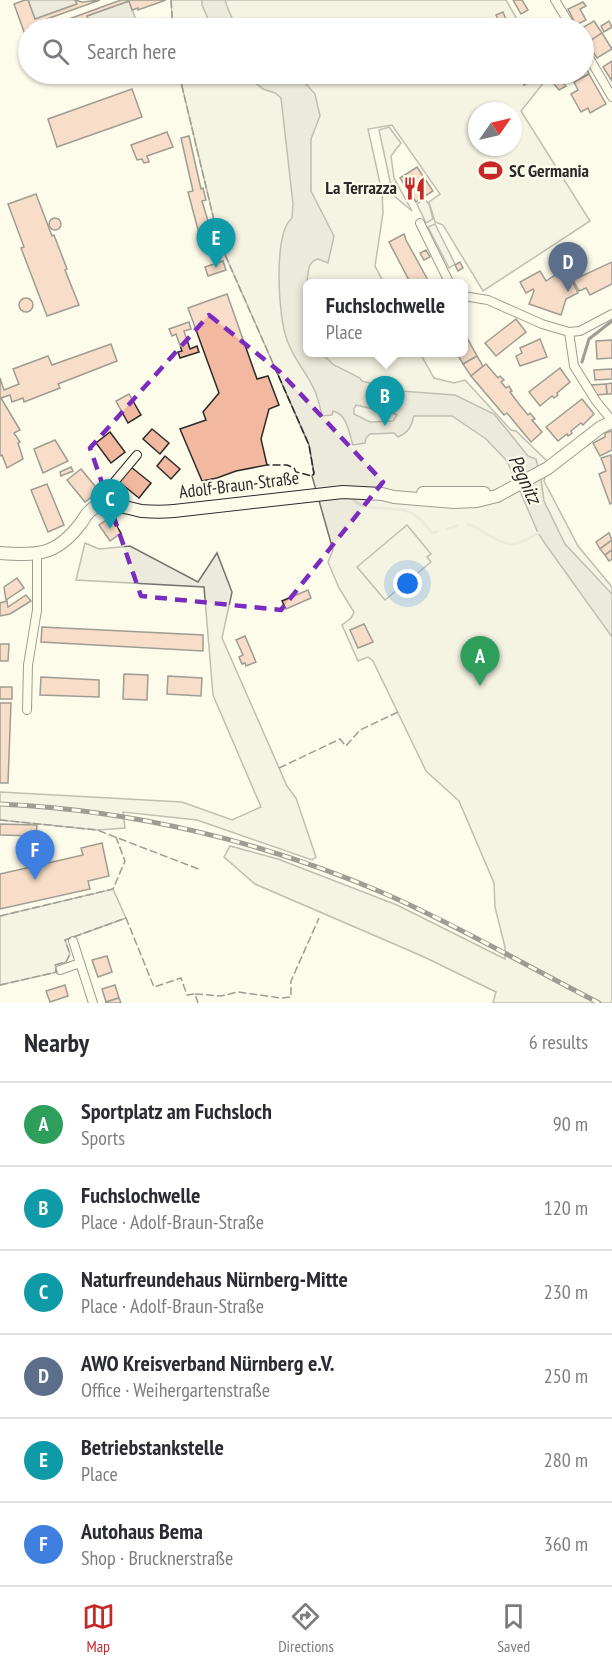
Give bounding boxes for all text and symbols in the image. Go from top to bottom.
search box [18,18,594,84]
icon: search [39,35,72,68]
text: Search here [87,37,176,65]
north arrow [468,102,522,156]
sports icon: SC Germania [478,158,504,184]
place label: SC Germania [509,159,589,182]
restaurant icon: La Terrazza [402,175,428,201]
place label: La Terrazza [325,176,397,199]
pin: E [196,218,236,268]
pin: D [548,242,588,292]
popup [303,279,468,357]
text: Fuchslochwelle [326,291,445,319]
text: Place [326,319,362,345]
pin: B [366,376,404,426]
water label: Pegnitz [502,450,548,509]
street label: Adolf-Braun-Straße [178,466,300,503]
pin: C [90,480,130,529]
your location [393,569,422,598]
pin: A [460,636,500,686]
pin: F [15,830,54,880]
text: Nearby [24,1026,89,1059]
text: 6 results [529,1029,588,1055]
text: Sportplatz am Fuchsloch [81,1097,272,1125]
text: A [38,1111,49,1137]
text: 90 m [553,1111,588,1137]
text: Sports [81,1125,125,1151]
text: Fuchslochwelle [81,1181,201,1209]
text: B [39,1195,48,1221]
text: 120 m [544,1195,588,1221]
text: Place · Adolf-Braun-Straße [81,1209,264,1235]
text: Naturfreundehaus Nürnberg-Mitte [81,1265,348,1293]
text: C [39,1279,48,1305]
text: 230 m [544,1279,588,1305]
text: Place · Adolf-Braun-Straße [81,1293,264,1319]
text: AWO Kreisverband Nürnberg e.V. [81,1349,334,1377]
text: D [38,1363,49,1389]
text: 250 m [544,1363,588,1389]
text: Office · Weihergartenstraße [81,1377,270,1403]
text: Betriebstankstelle [81,1433,224,1461]
text: E [39,1447,48,1473]
text: 280 m [544,1447,588,1473]
text: Place [81,1461,118,1487]
text: Autohaus Bema [81,1517,203,1545]
text: F [39,1531,48,1557]
text: 360 m [544,1531,588,1557]
text: Shop · Brucknerstraße [81,1545,233,1571]
tab: Map [82,1600,115,1656]
tab: Directions [278,1600,334,1656]
tab: Saved [497,1600,530,1656]

